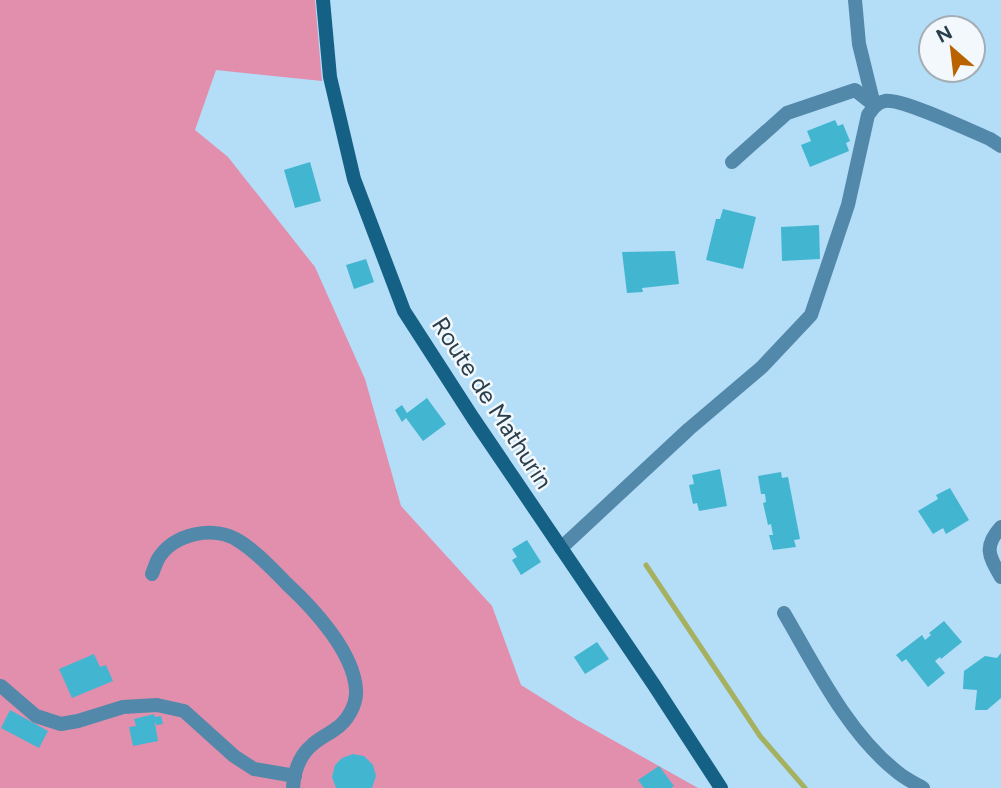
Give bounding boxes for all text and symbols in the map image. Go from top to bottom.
north arrow [917,14,987,84]
text: N [932,21,956,48]
street label: Route de Mathurin [426,311,559,494]

